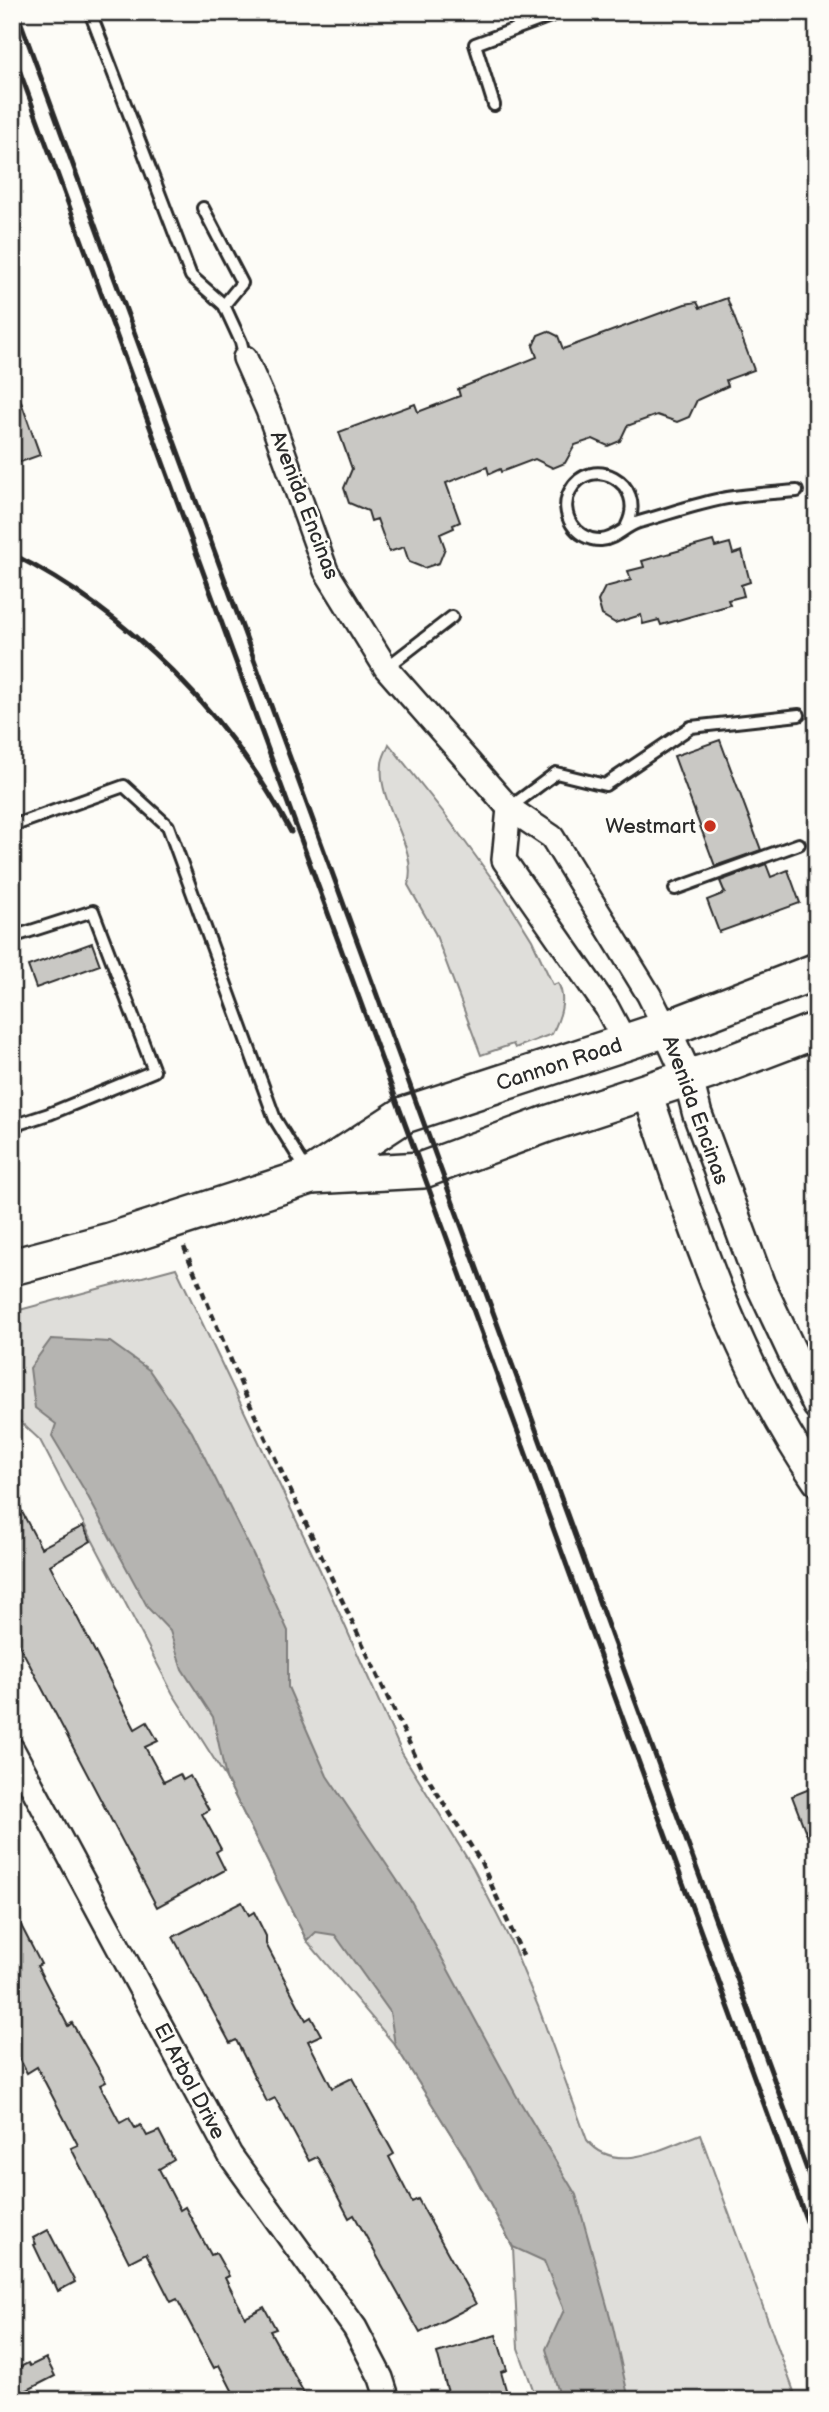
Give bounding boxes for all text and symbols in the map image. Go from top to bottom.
street label: Avenida Encinas [265,427,344,583]
place label: Westmart [605,814,697,839]
marker: Westmart [702,818,718,834]
street label: Cannon Road [493,1032,625,1097]
street label: Avenida Encinas [657,1032,734,1188]
street label: El Arbol Drive [148,2019,231,2144]

